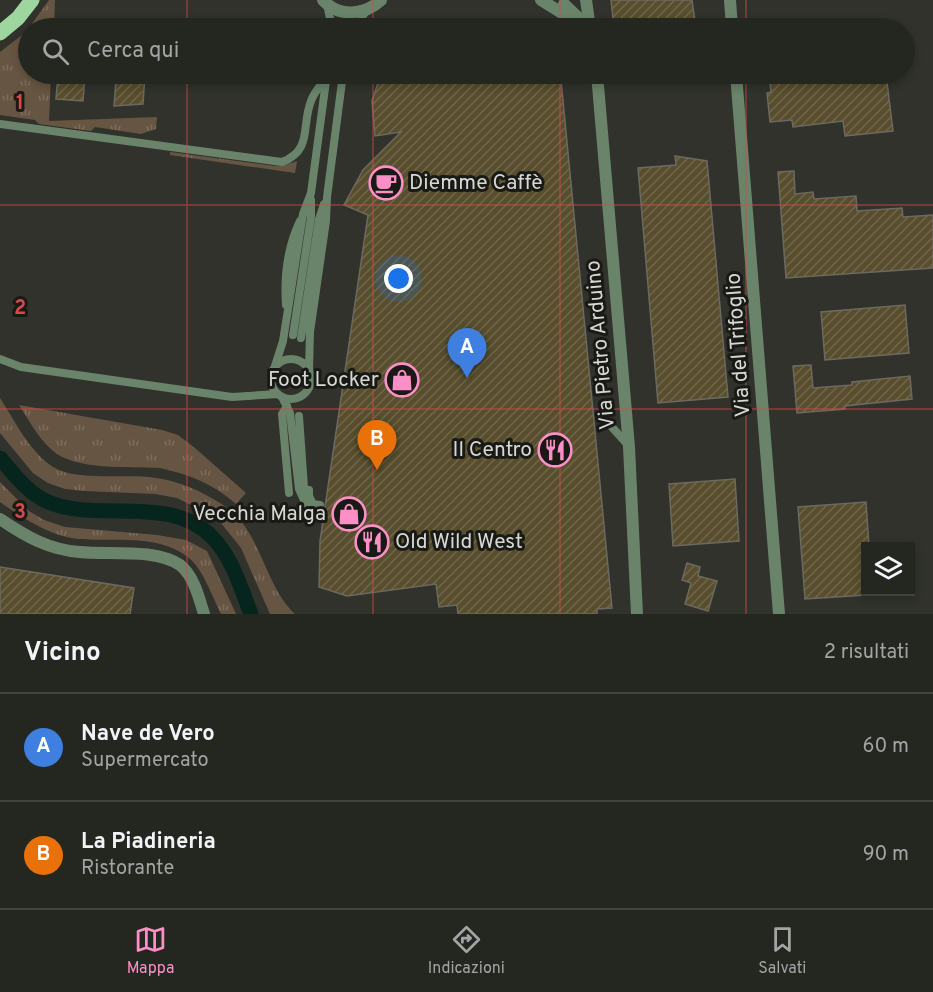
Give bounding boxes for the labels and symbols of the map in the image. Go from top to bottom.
text: 1 [16,91,24,117]
cafe icon: Diemme Caffè [368,165,404,201]
place label: Diemme Caffè [409,170,543,197]
street label: Via Pietro Arduino [580,259,622,431]
your location [384,264,413,293]
street label: Via del Trifoglio [720,272,758,418]
text: 2 [14,296,26,322]
pin: A [448,328,486,378]
shop icon: Foot Locker [384,362,420,398]
place label: Foot Locker [268,367,379,394]
pin: B [358,420,397,470]
restaurant icon: Il Centro [537,432,573,468]
place label: Il Centro [452,437,532,464]
shop icon: Vecchia Malga [331,496,367,532]
text: 3 [14,500,26,526]
place label: Vecchia Malga [193,501,326,528]
restaurant icon: Old Wild West [354,524,390,560]
place label: Old Wild West [395,529,523,556]

